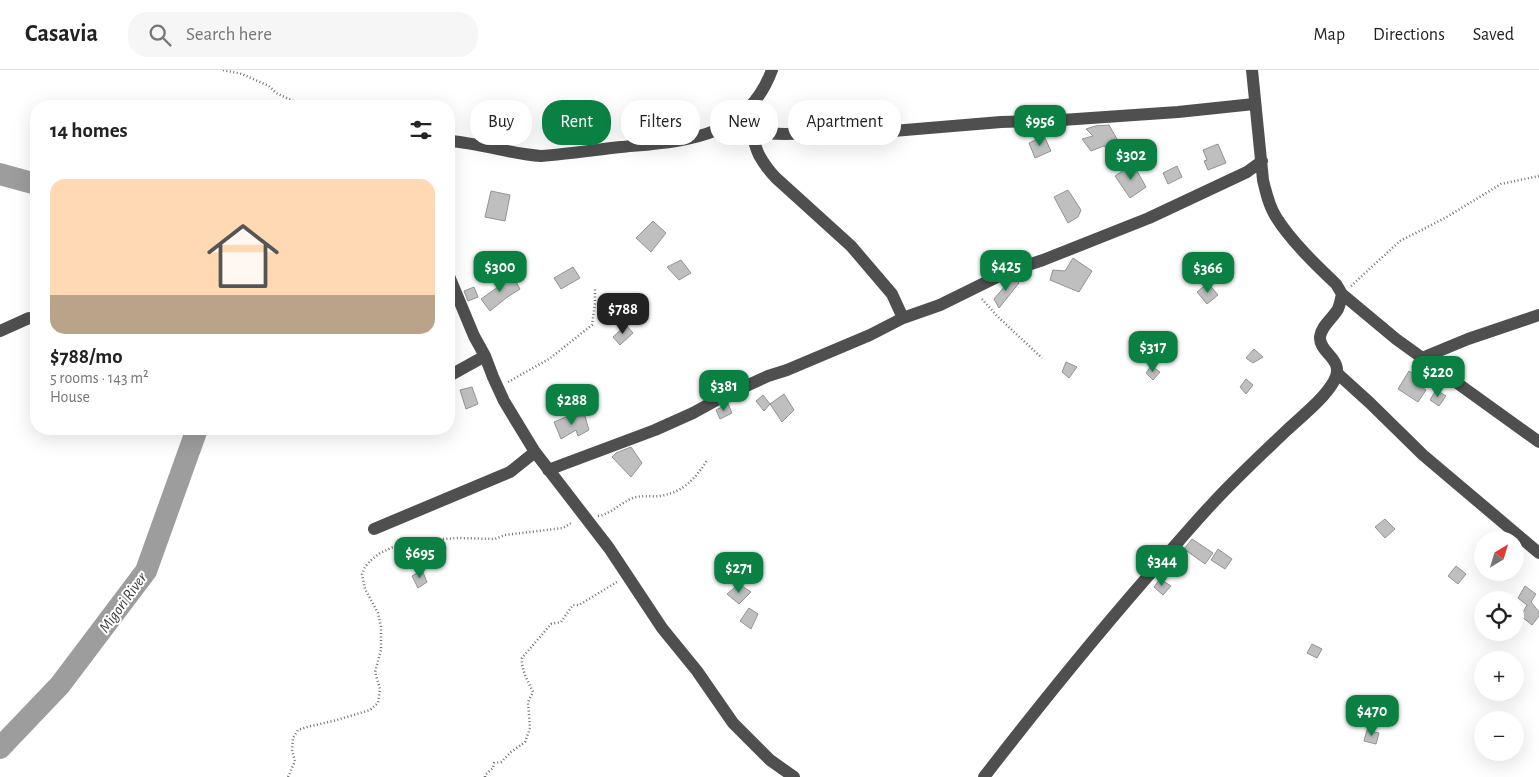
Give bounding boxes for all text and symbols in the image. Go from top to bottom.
search box [128,12,478,57]
icon: search [146,21,174,49]
text: Casavia [25,22,98,46]
text: Search here [186,25,272,44]
text: Map [1314,26,1345,44]
text: Directions [1373,26,1445,44]
text: Saved [1473,26,1514,44]
chip: Buy [470,100,532,145]
chip: Rent [542,100,611,145]
chip: Filters [621,100,700,145]
chip: New [710,100,778,145]
chip: Apartment [788,100,901,145]
pin: $956 [1010,104,1070,147]
text: $956 [1025,113,1055,129]
icon: filters [407,116,435,144]
text: 14 homes [50,120,128,141]
pin: $302 [1101,138,1161,181]
text: $302 [1116,147,1146,163]
icon: home [198,211,288,301]
pin: $300 [470,250,530,293]
pin: $425 [976,250,1036,292]
pin: $366 [1178,252,1238,294]
text: $425 [991,258,1021,274]
text: $300 [485,259,515,275]
text: $366 [1193,260,1223,276]
pin: $788 [593,292,653,335]
text: $788 [608,301,638,317]
pin: $317 [1123,330,1183,373]
text: $317 [1140,339,1166,355]
text: $788/mo [50,346,123,367]
pin: $220 [1408,356,1468,398]
text: $220 [1423,364,1453,380]
text: 5 rooms · 143 m² [50,370,149,386]
pin: $381 [694,370,754,412]
text: $381 [710,378,738,394]
pin: $288 [542,384,602,426]
text: House [50,389,90,405]
text: $288 [557,392,587,408]
north arrow [1474,531,1524,581]
map controls [1474,531,1524,761]
pin: $695 [390,536,450,579]
pin: $344 [1132,544,1192,587]
text: $695 [405,545,435,561]
pin: $271 [709,552,769,594]
text: $344 [1147,553,1177,569]
text: $271 [725,560,753,576]
water label: Migori River [96,569,150,635]
button: locate [1474,591,1524,641]
button: + [1474,651,1524,701]
pin: $470 [1342,694,1402,737]
text: $470 [1357,703,1387,719]
button: − [1474,711,1524,761]

